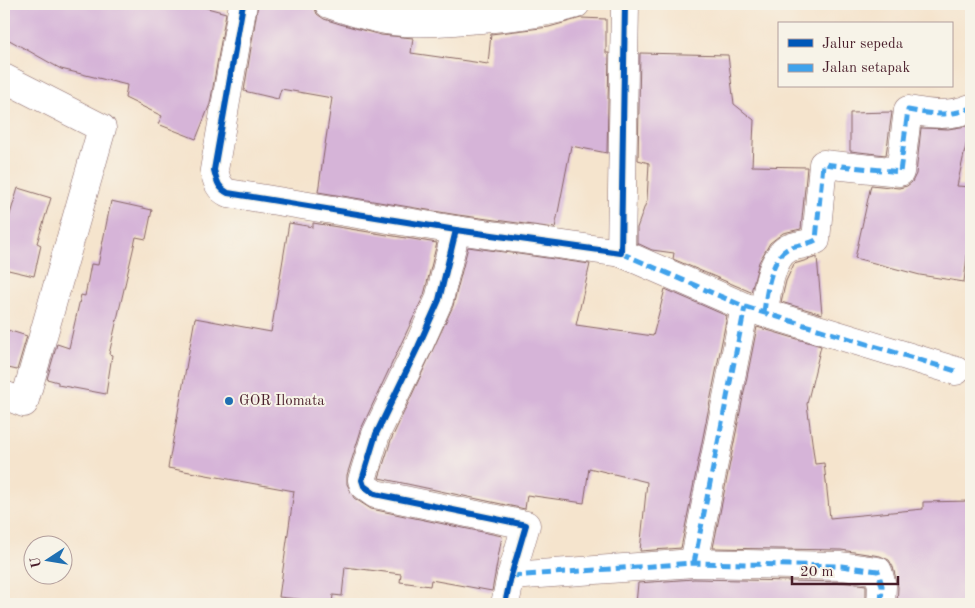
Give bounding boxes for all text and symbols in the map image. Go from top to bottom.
legend [778,22,952,88]
text: Jalur sepeda [822,37,904,52]
text: Jalan setapak [822,61,911,76]
place label: GOR Ilomata [239,394,325,409]
marker: GOR Ilomata [223,395,235,407]
north arrow [22,536,72,586]
scale bar [792,553,899,585]
text: U [28,556,44,569]
text: 20 m [800,565,834,580]

